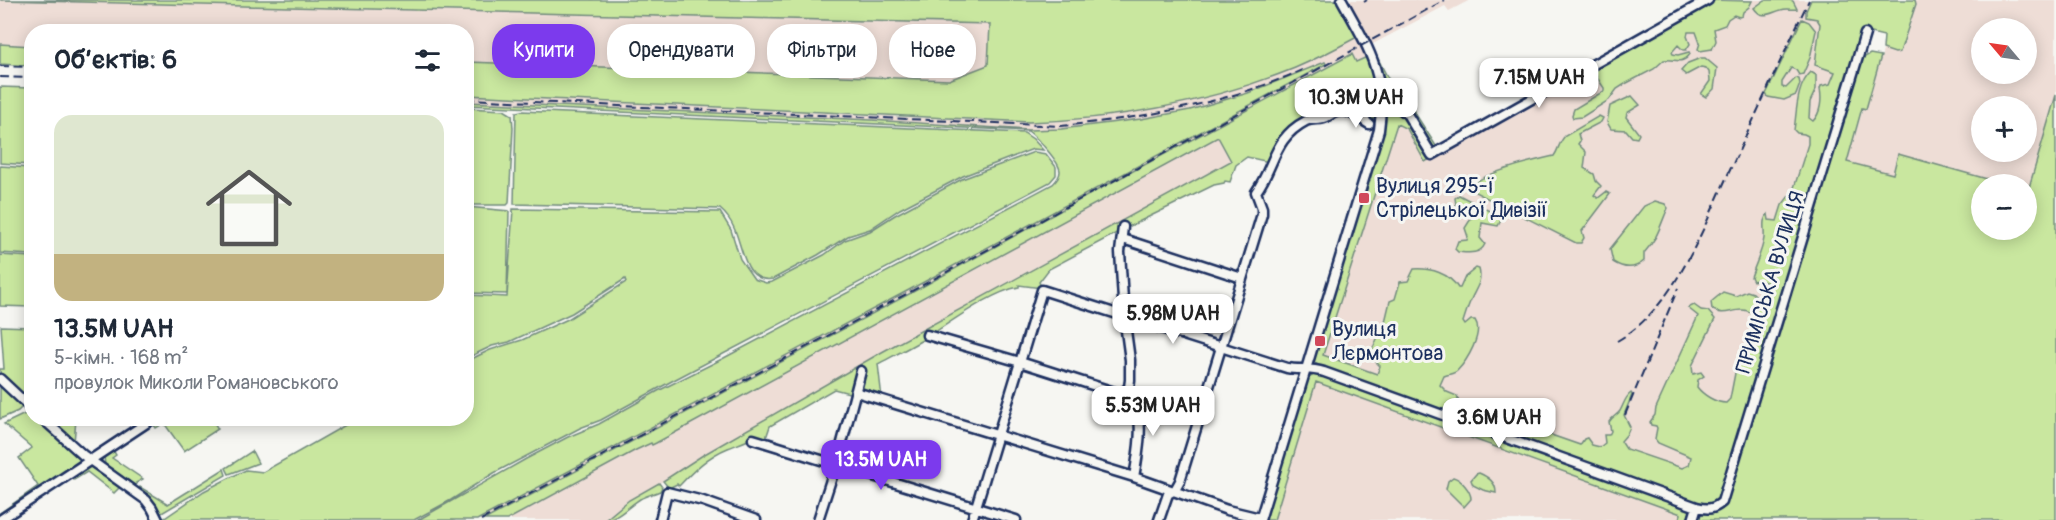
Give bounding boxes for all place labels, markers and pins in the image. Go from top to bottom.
pin: 7.15M UAH [1470,58,1608,109]
pin: 10.3M UAH [1287,78,1425,129]
place label: Вулиця 295-ї Стрілецької Дивізії [1376,173,1548,224]
marker: Вулиця 295-ї Стрілецької Дивізії [1357,191,1371,205]
pin: 5.98M UAH [1104,294,1242,345]
place label: Вулиця Лєрмонтова [1331,316,1443,367]
marker: Вулиця Лєрмонтова [1313,334,1327,348]
pin: 5.53M UAH [1084,386,1222,437]
pin: 3.6M UAH [1437,398,1561,449]
pin: 13.5M UAH [812,440,950,491]

